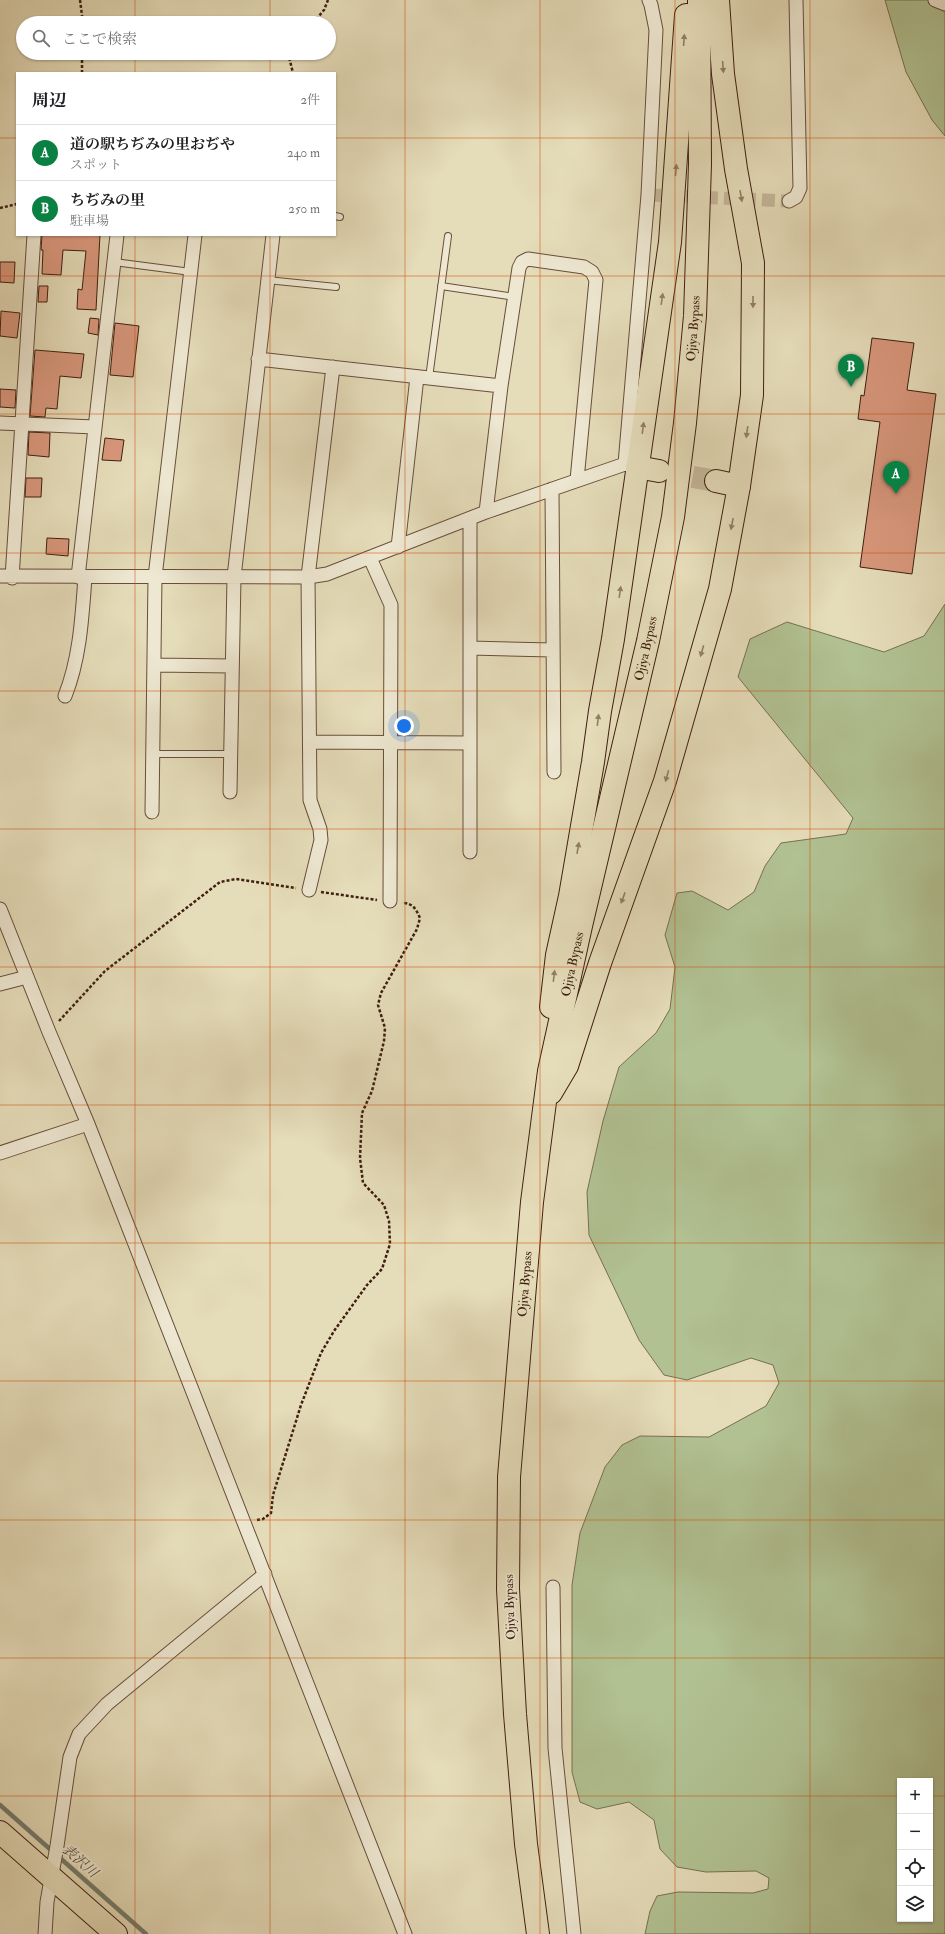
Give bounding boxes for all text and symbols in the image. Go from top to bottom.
search box [16,16,336,60]
icon: search [30,27,52,49]
text: ここで検索 [62,30,137,49]
one-way arrow [681,34,688,46]
one-way arrow [719,61,726,73]
text: 周辺 [32,90,66,111]
text: 2件 [300,92,320,108]
text: 道の駅ちぢみの里おぢや [70,135,235,154]
text: A [41,145,49,161]
text: 240 m [287,145,320,161]
text: スポット [70,157,122,173]
one-way arrow [672,164,679,176]
one-way arrow [738,189,744,202]
text: ちぢみの里 [70,191,145,210]
text: B [41,201,49,217]
text: 250 m [288,201,320,217]
text: 駐車場 [70,213,109,229]
one-way arrow [659,293,665,305]
street label: Ojiya Bypass [683,295,704,362]
one-way arrow [750,296,756,309]
pin: B [838,354,864,387]
one-way arrow [640,422,646,434]
one-way arrow [744,426,750,438]
pin: A [883,461,909,494]
one-way arrow [729,518,735,530]
one-way arrow [617,586,623,598]
street label: Ojiya Bypass [631,614,661,682]
one-way arrow [699,645,705,657]
one-way arrow [595,714,602,726]
your location [394,716,414,736]
one-way arrow [664,770,670,782]
one-way arrow [575,842,581,854]
one-way arrow [620,893,626,905]
street label: Ojiya Bypass [558,930,588,998]
one-way arrow [551,970,557,982]
street label: Ojiya Bypass [514,1250,536,1318]
street label: Ojiya Bypass [501,1573,520,1640]
map controls [897,1778,933,1922]
button: + [897,1778,933,1814]
button: − [897,1814,933,1850]
water label: 表沢川 [59,1841,103,1883]
button: locate [897,1850,933,1886]
button: layers [897,1886,933,1922]

